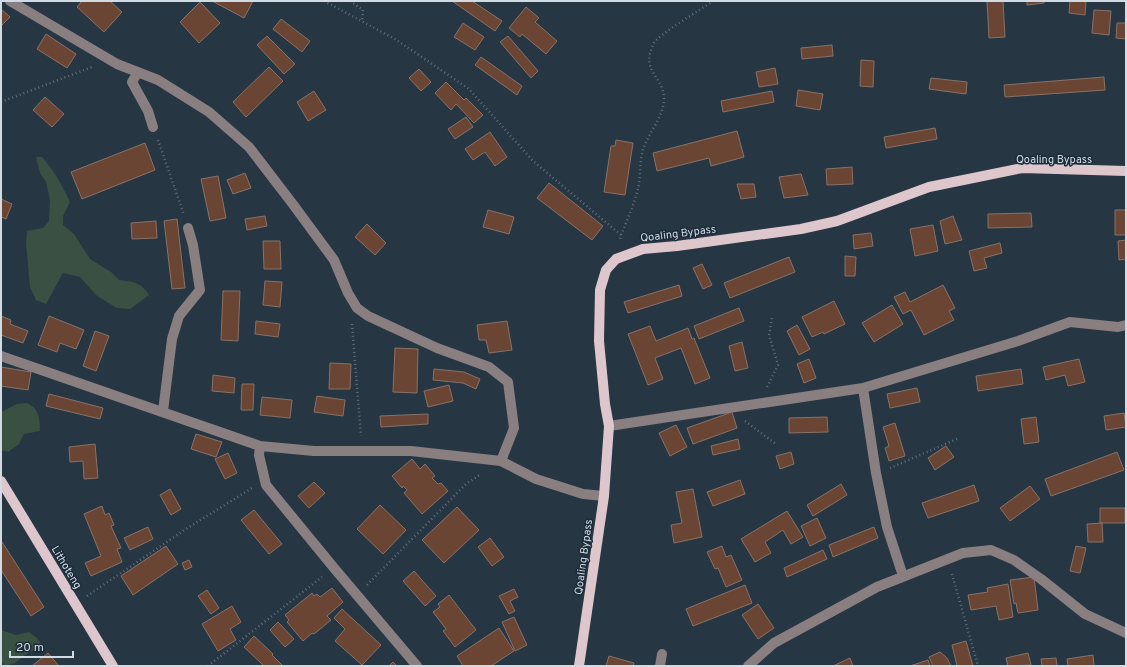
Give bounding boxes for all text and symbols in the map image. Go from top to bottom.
street label: Qoaling Bypass [1016,153,1092,167]
street label: Qoaling Bypass [639,222,717,246]
street label: Qoaling Bypass [572,518,596,596]
street label: Lithoteng [48,543,84,592]
scale bar [10,633,73,659]
text: 20 m [16,640,44,656]

